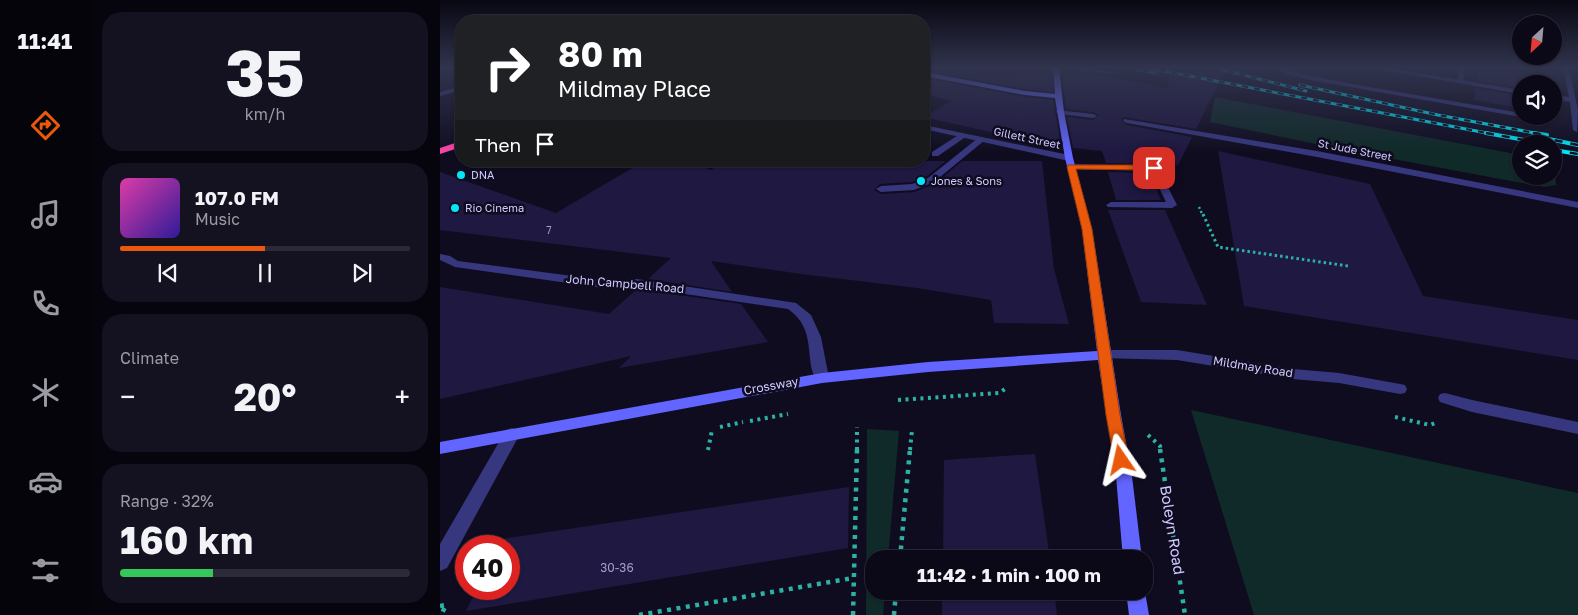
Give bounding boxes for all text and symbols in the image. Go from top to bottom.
north arrow [1512,15,1562,65]
map controls [1512,15,1562,185]
text: 11:41 [18,27,72,54]
text: 35 [225,32,305,110]
text: 80 m [558,33,643,75]
icon: right [475,35,540,100]
text: Mildmay Place [558,75,711,102]
button: sound [1512,75,1562,125]
text: km/h [245,104,285,124]
icon: directions [28,108,63,143]
street label: Gillett Street [992,124,1062,151]
icon: arrive [531,130,559,158]
text: Then [475,133,521,156]
button: layers [1512,135,1562,185]
street label: St Jude Street [1317,136,1393,163]
pin [1133,147,1175,189]
icon: arrive [1140,154,1168,182]
place label: DNA [471,168,495,181]
marker: DNA [455,169,467,181]
place label: Jones & Sons [931,174,1002,187]
marker: Jones & Sons [915,175,927,187]
text: 107.0 FM [195,186,279,209]
icon: music [28,197,63,232]
place label: Rio Cinema [465,201,524,214]
marker: Rio Cinema [449,202,461,214]
text: Music [195,209,240,229]
house number: 7 [546,224,552,236]
icon: previous [154,259,182,287]
icon: pause [251,259,279,287]
icon: next [348,259,376,287]
street label: John Campbell Road [565,271,685,296]
icon: phone [28,286,63,321]
text: Climate [120,348,179,368]
street label: Mildmay Road [1212,353,1294,380]
street label: Crossway [742,373,800,398]
text: 20° [234,374,296,419]
icon: climate [28,375,63,410]
text: − [120,380,135,413]
text: + [395,380,410,413]
position arrow [1094,433,1146,485]
icon: car [28,464,63,499]
street label: Boleyn Road [1157,484,1189,576]
text: Range · 32% [120,491,214,511]
text: 160 km [120,517,253,562]
speed limit sign: 40 [455,535,520,600]
icon: filters [28,553,63,588]
house number: 30-36 [600,560,634,575]
text: 11:42 · 1 min · 100 m [917,563,1101,586]

